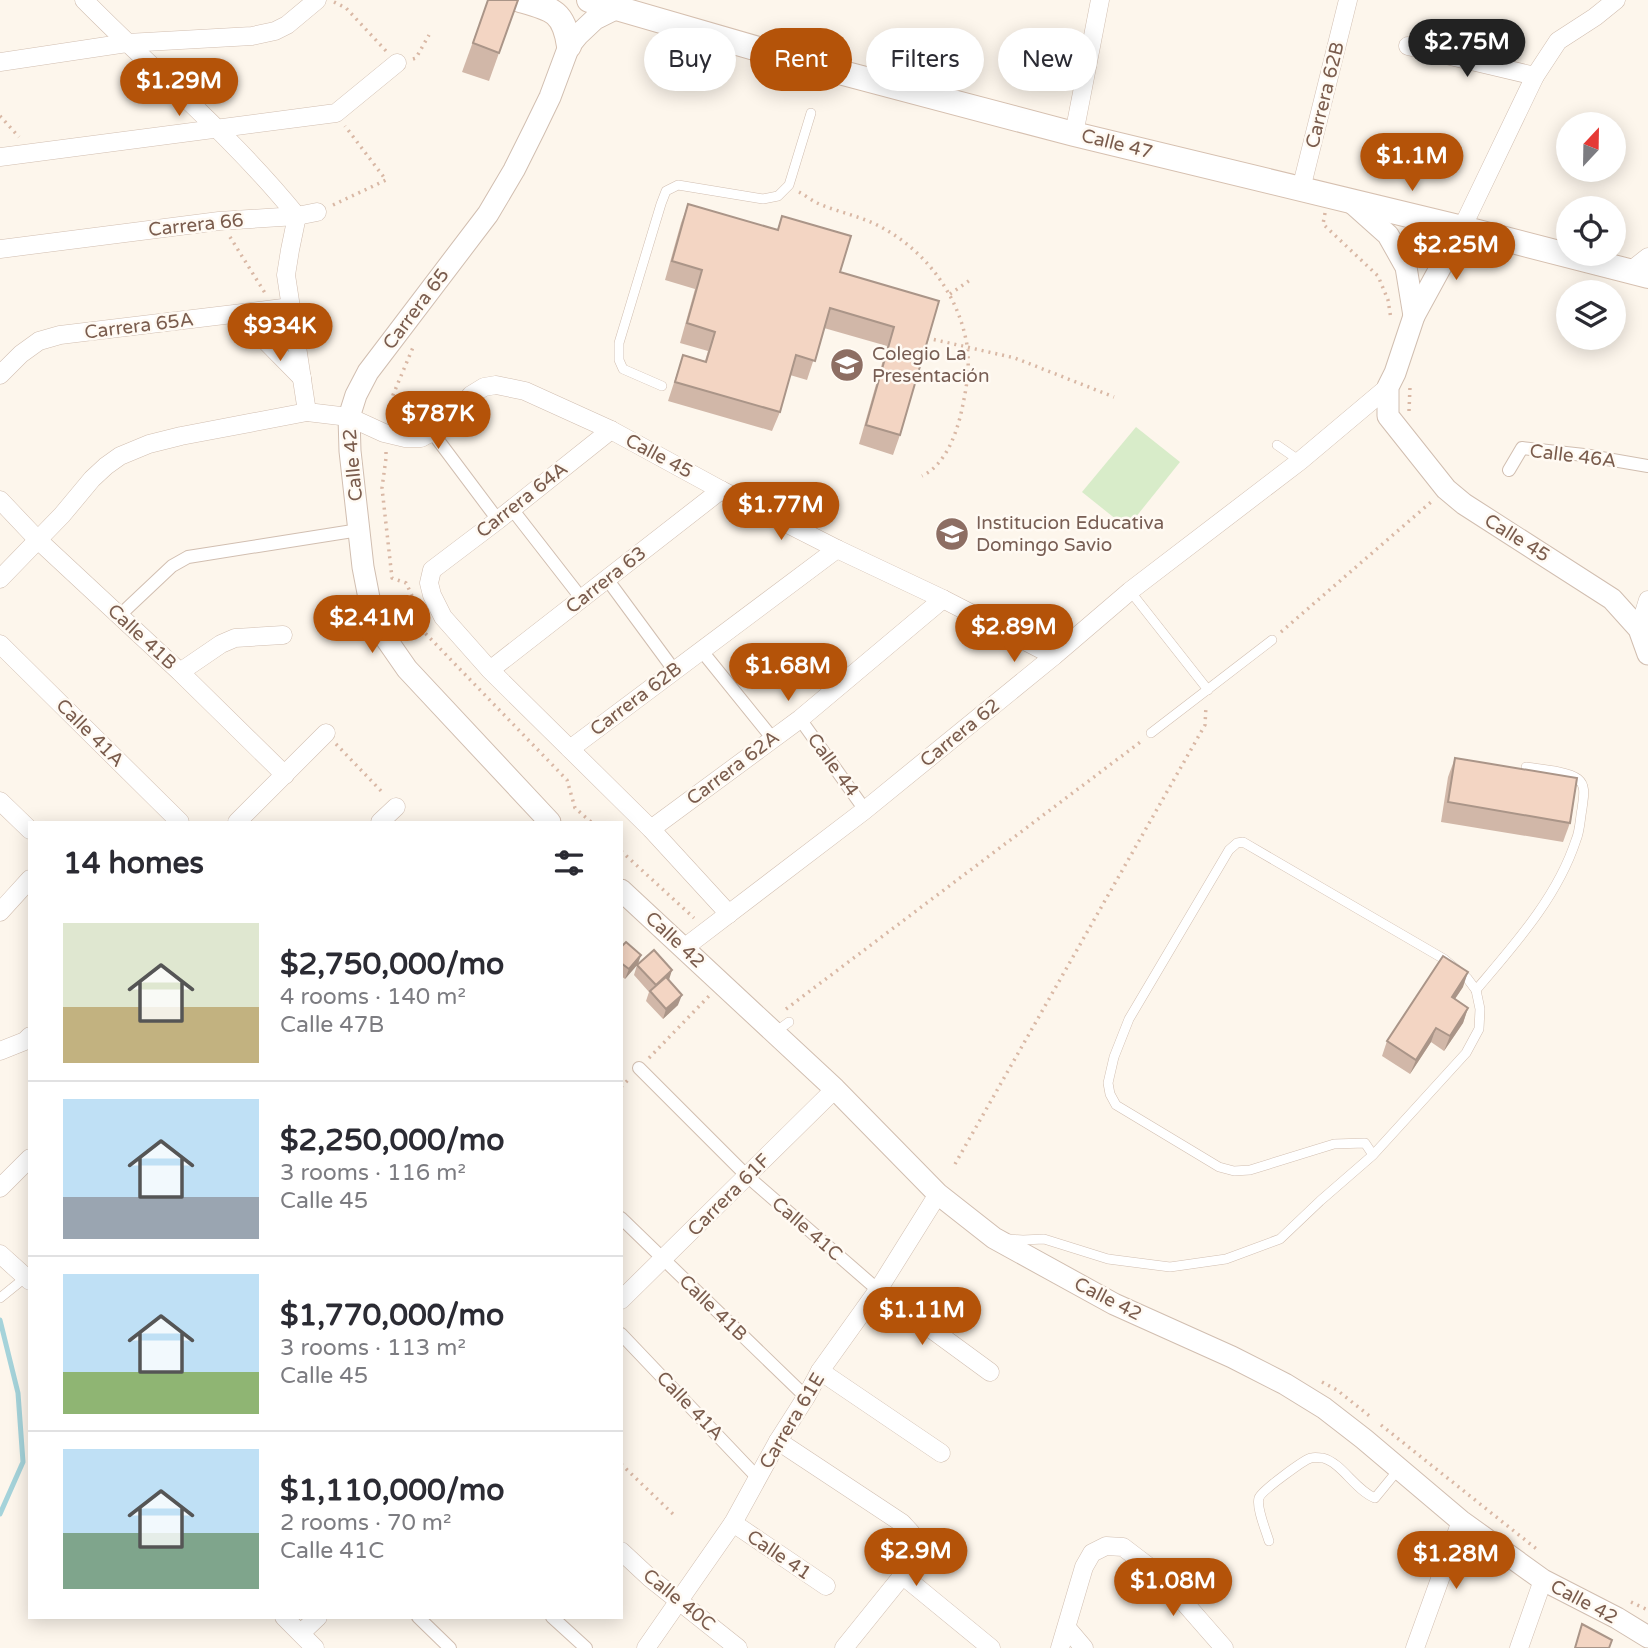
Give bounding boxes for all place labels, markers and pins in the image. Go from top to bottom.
pin: $2.75M [1410,20,1524,79]
pin: $1.29M [122,58,236,118]
pin: $1.1M [1363,134,1461,193]
pin: $2.25M [1399,222,1513,282]
pin: $934K [231,304,329,363]
place label: Colegio La Presentación [872,343,990,387]
school or university icon: Colegio La Presentación [828,346,866,384]
pin: $787K [389,392,487,451]
pin: $1.77M [724,482,838,542]
place label: Institucion Educativa Domingo Savio [976,512,1164,556]
school or university icon: Institucion Educativa Domingo Savio [933,515,971,553]
pin: $2.41M [315,596,429,655]
pin: $2.89M [957,604,1071,664]
pin: $1.68M [731,644,845,703]
pin: $1.11M [865,1288,979,1347]
pin: $2.9M [867,1528,965,1588]
pin: $1.28M [1399,1532,1513,1591]
pin: $1.08M [1116,1558,1230,1618]

